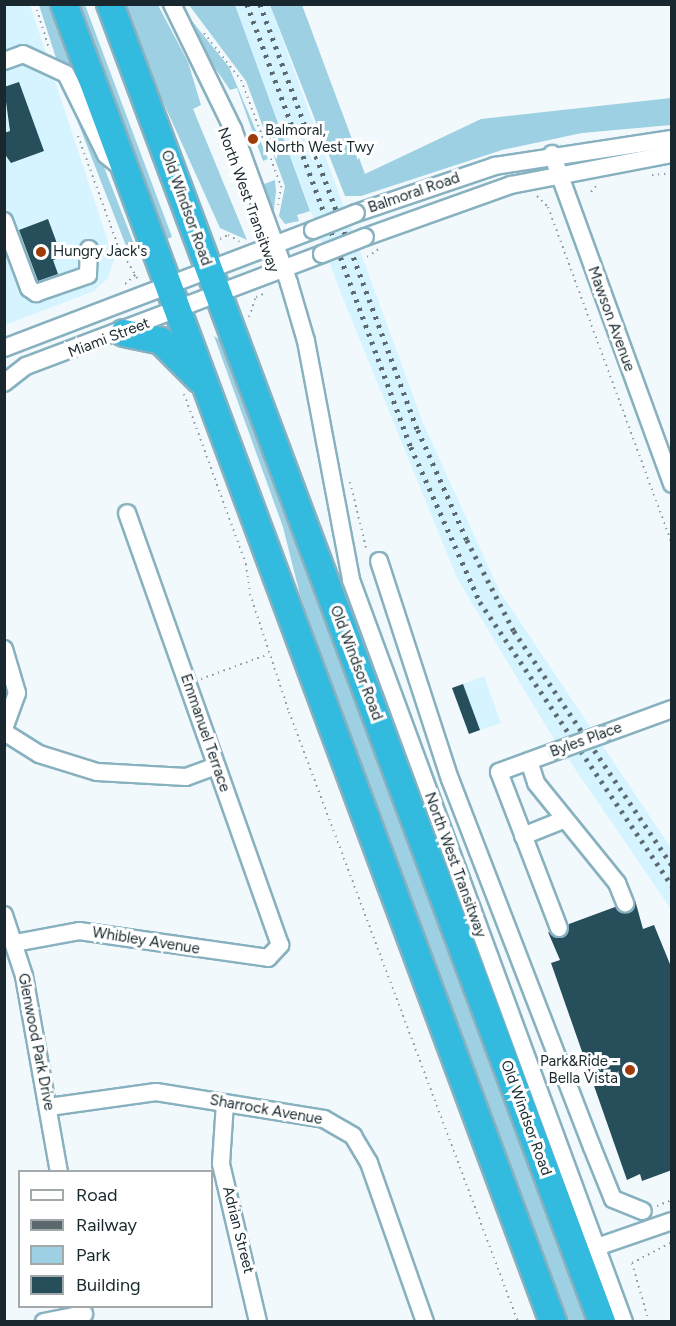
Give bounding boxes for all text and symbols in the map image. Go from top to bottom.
place label: Balmoral, North West Twy [265,121,374,156]
street label: North West Transitway [213,125,283,275]
marker: Balmoral, North West Twy [246,132,260,146]
street label: Old Windsor Road [157,148,215,268]
street label: Balmoral Road [366,169,462,217]
place label: Hungry Jack's [53,243,147,261]
marker: Hungry Jack's [34,245,48,259]
street label: Mawson Avenue [584,264,638,374]
street label: Miami Street [66,314,152,362]
street label: Old Windsor Road [326,603,386,723]
street label: Emmanuel Terrace [176,672,234,794]
street label: Byles Place [548,719,624,761]
street label: North West Transitway [420,790,490,940]
street label: Whibley Avenue [91,924,201,958]
street label: Glenwood Park Drive [14,972,58,1112]
place label: Park&Ride - Bella Vista [540,1052,618,1087]
street label: Old Windsor Road [497,1058,555,1178]
marker: Park&Ride - Bella Vista [623,1063,637,1077]
street label: Sharrock Avenue [208,1091,324,1129]
legend [18,1170,213,1308]
text: Road [76,1184,117,1206]
street label: Adrian Street [218,1185,258,1275]
text: Railway [76,1214,137,1236]
text: Park [76,1244,110,1266]
text: Building [76,1274,141,1296]

